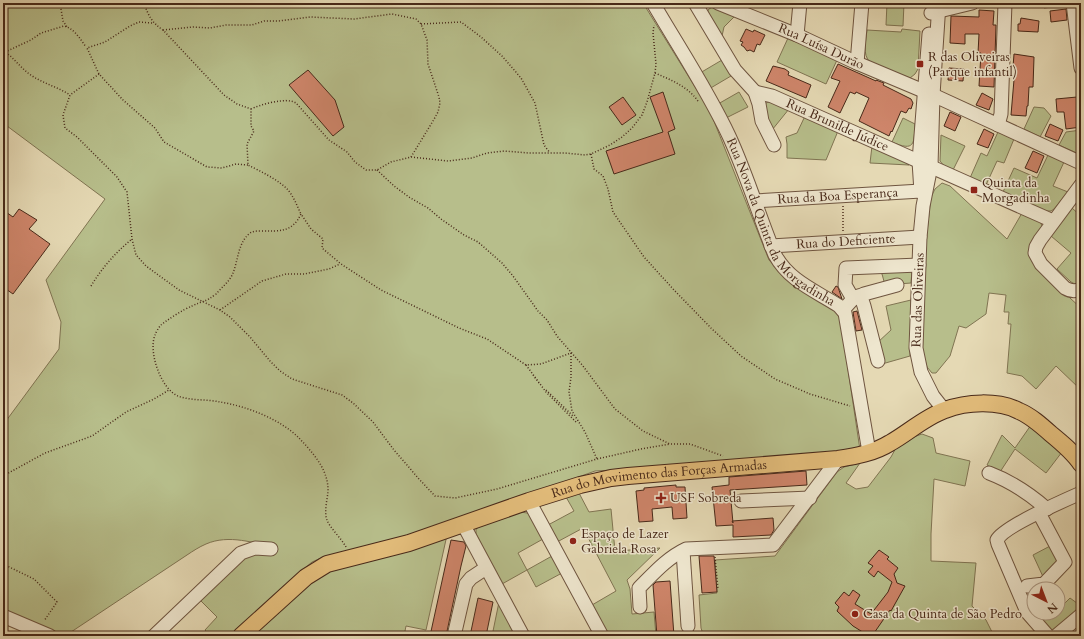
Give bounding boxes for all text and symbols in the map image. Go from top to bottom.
street label: Rua Luísa Durão [776,19,867,74]
place label: R das Oliveiras (Parque infantil) [928,48,1017,81]
marker: R das Oliveiras (Parque infantil) [915,59,925,69]
street label: Rua Brunilde Júdice [783,94,892,156]
street label: Rua Nova da Quinta da Morgadinha [722,135,839,311]
place label: Quinta da Morgadinha [982,174,1050,207]
street label: Rua da Boa Esperança [777,183,899,209]
marker: Quinta da Morgadinha [969,185,979,195]
street label: Rua do Deficiente [796,229,896,253]
street label: Rua das Oliveiras [907,252,929,348]
street label: Rua do Movimento das Forças Armadas [549,456,768,502]
place label: USF Sobreda [670,489,742,507]
marker: USF Sobreda [655,492,667,504]
place label: Espaço de Lazer Gabriela Rosa [581,525,669,558]
marker: Espaço de Lazer Gabriela Rosa [568,536,578,546]
north arrow [1026,581,1066,621]
text: N [1043,599,1061,617]
place label: Casa da Quinta de São Pedro [863,605,1022,623]
marker: Casa da Quinta de São Pedro [850,609,860,619]

